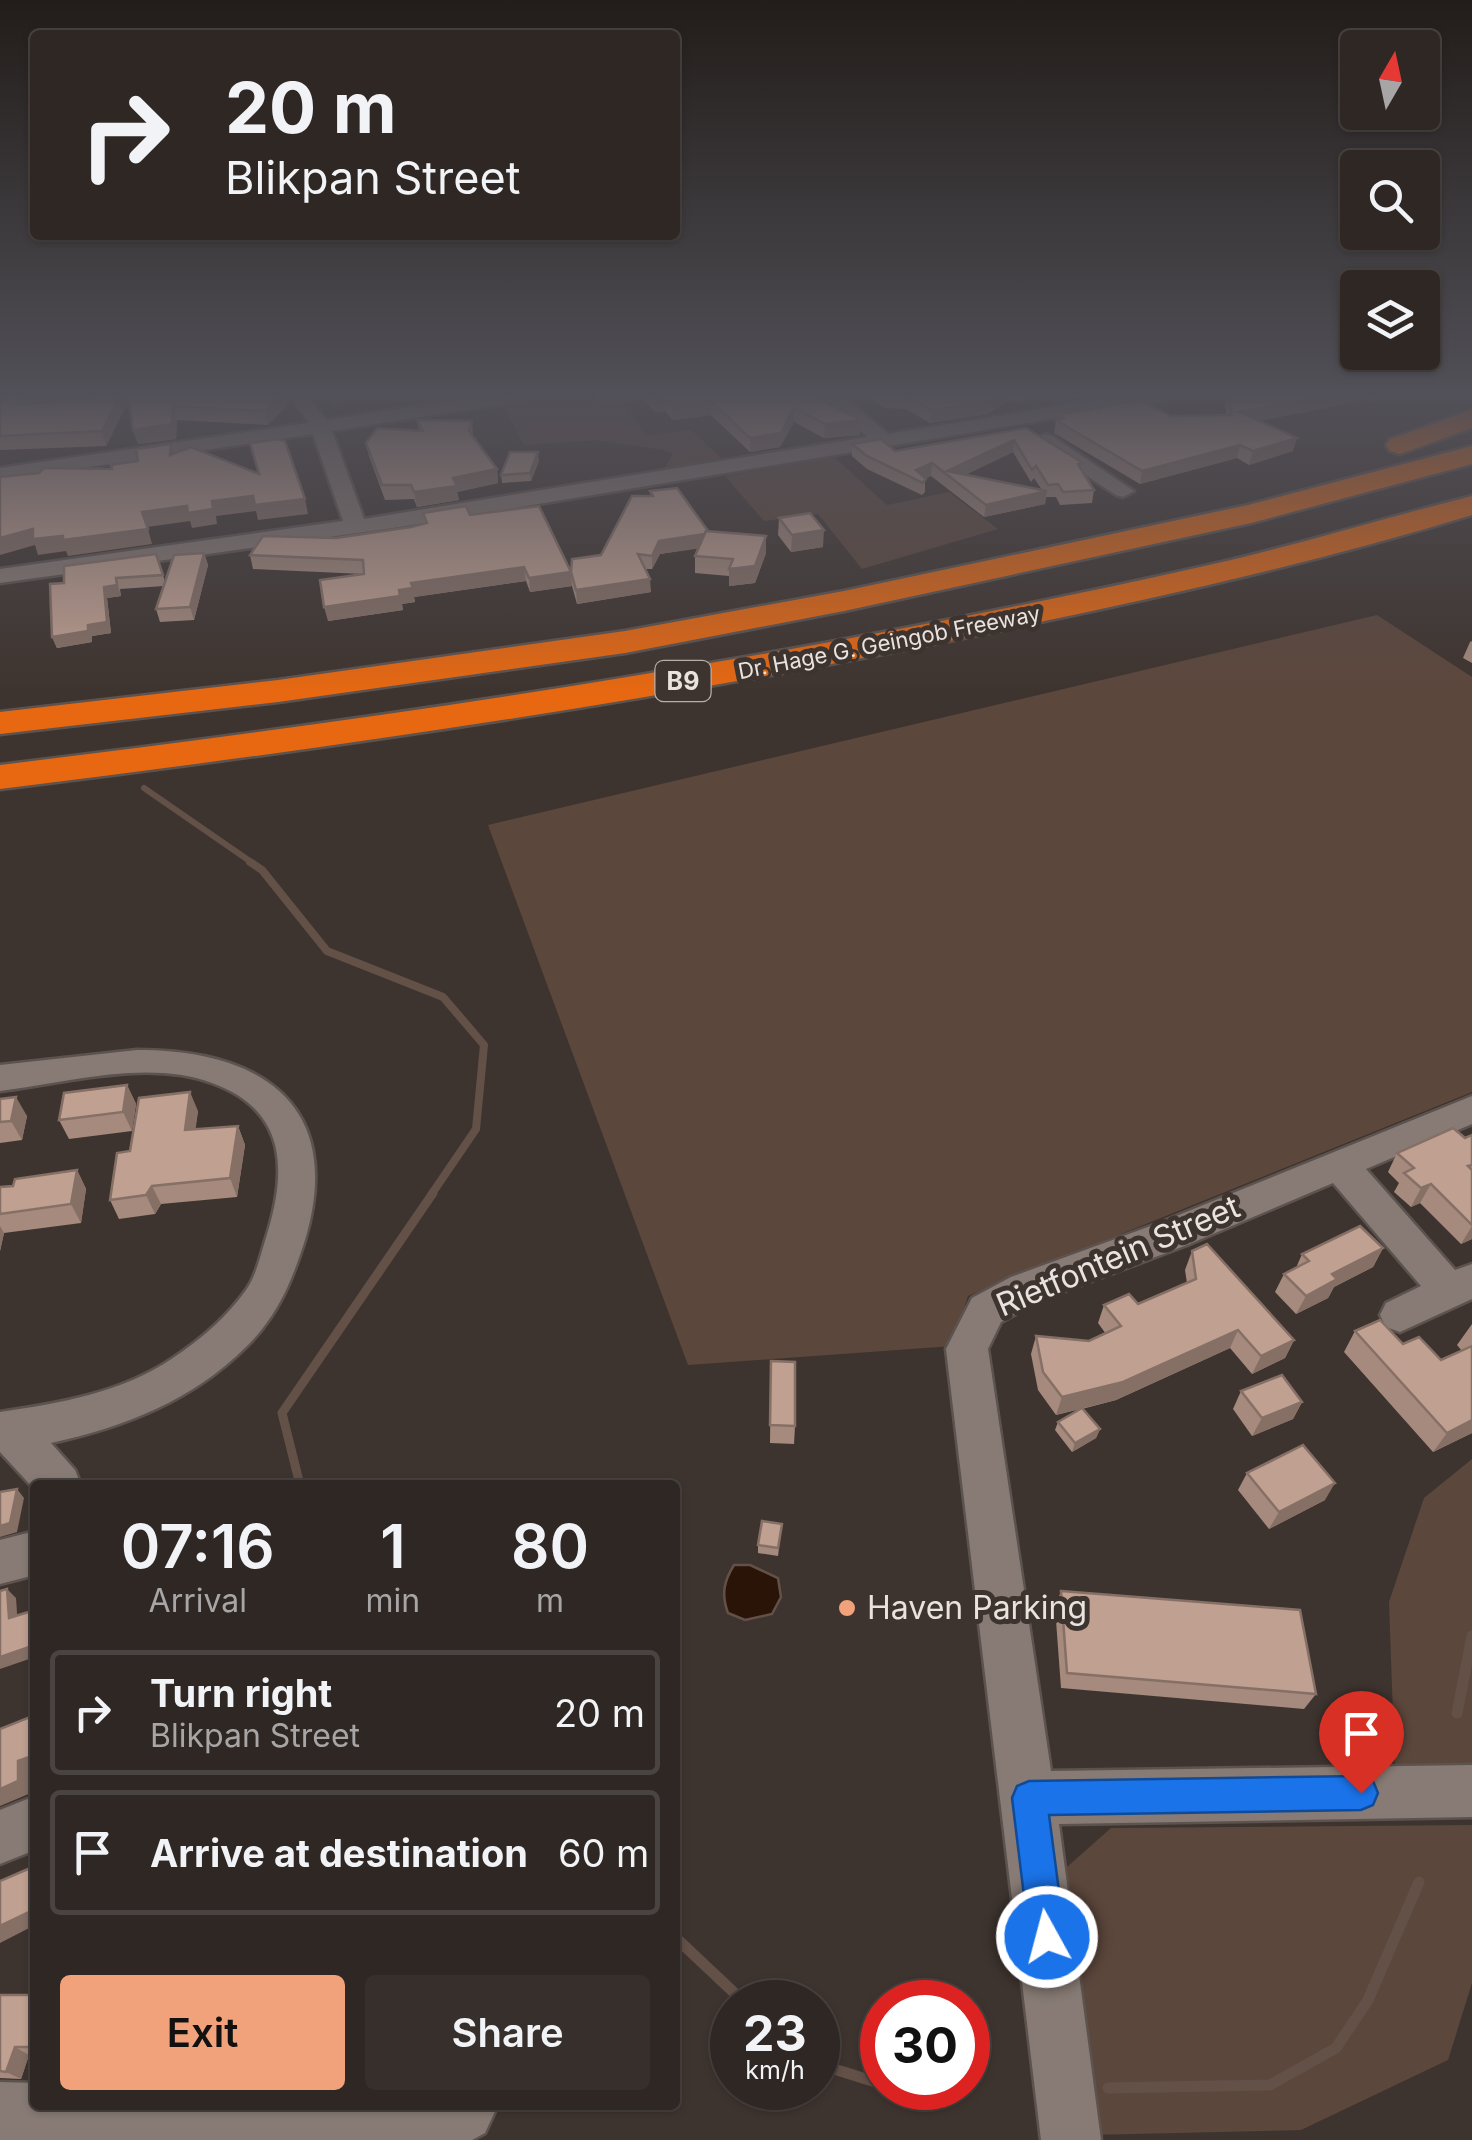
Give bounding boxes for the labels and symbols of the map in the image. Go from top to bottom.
north arrow [1340,30,1440,130]
street label: Dr. Hage G. Geingob Freeway [736,600,1042,684]
road number: B9 [656,661,710,701]
street label: Rietfontein Street [990,1187,1245,1324]
place label: Haven Parking [867,1588,1087,1627]
marker: Haven Parking [836,1597,858,1619]
pin [1319,1691,1404,1794]
position arrow [995,1885,1099,1989]
speed limit sign: 30 [860,1980,990,2110]

